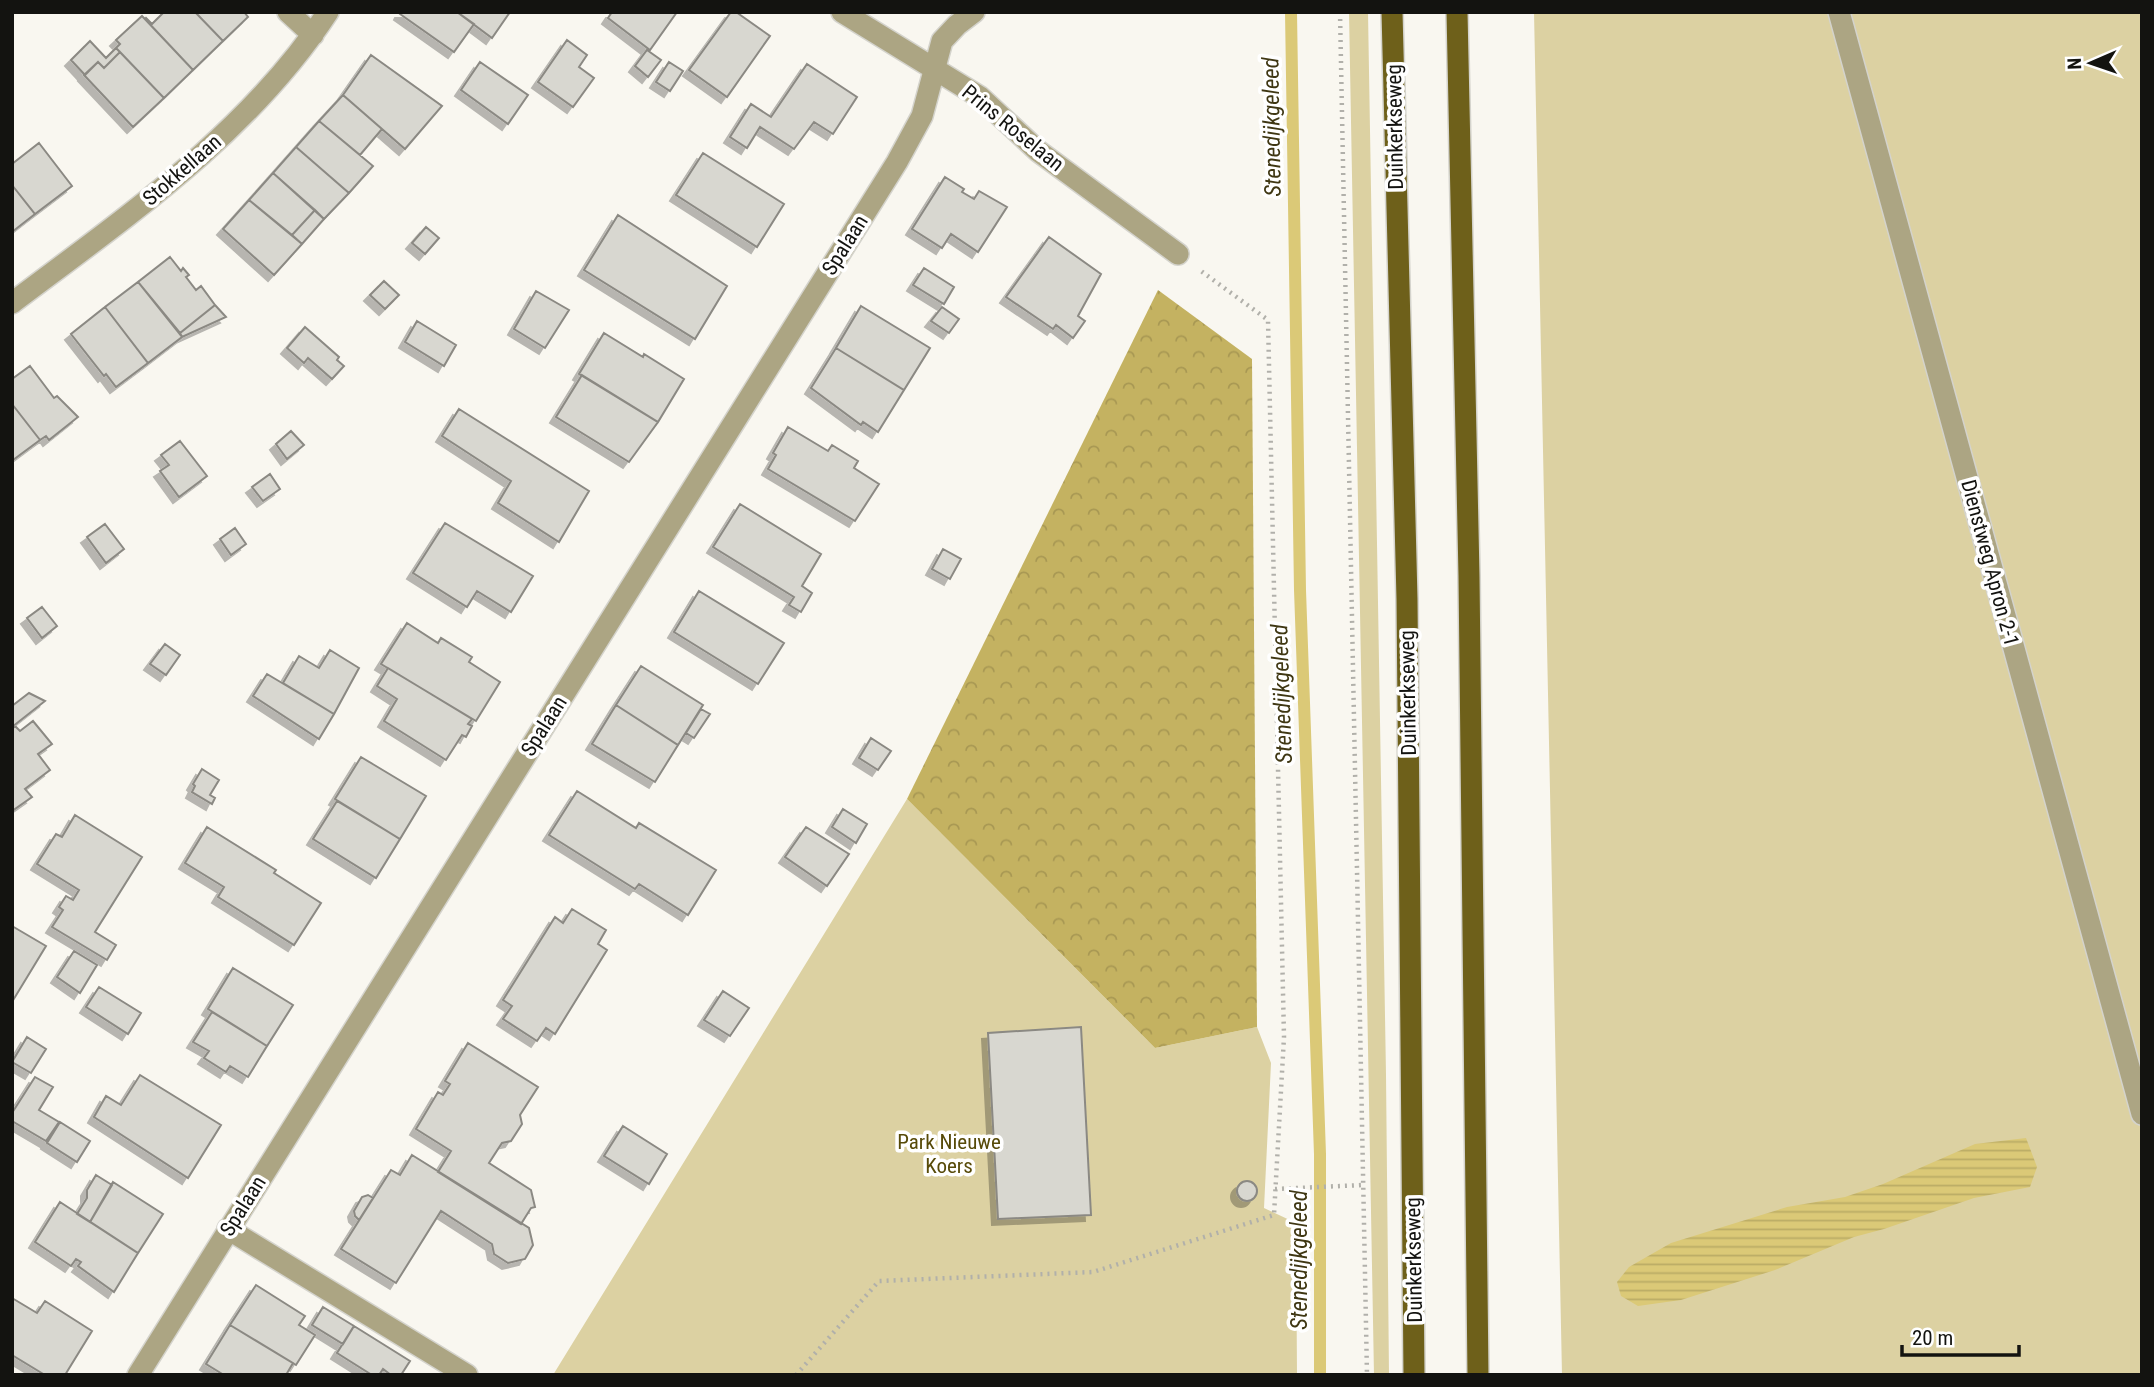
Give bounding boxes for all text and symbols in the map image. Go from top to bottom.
north arrow [2056,28,2126,98]
water label: Stenedijkgeleed [1257,56,1287,197]
text: N [2063,57,2086,70]
street label: Duinkerkseweg [1382,64,1408,190]
street label: Prins Roselaan [957,80,1069,176]
street label: Stokkellaan [138,129,226,211]
street label: Spalaan [817,210,873,280]
street label: Dienstweg Apron 2-1 [1956,477,2024,649]
water label: Stenedijkgeleed [1266,623,1298,764]
street label: Duinkerkseweg [1395,630,1421,756]
street label: Spalaan [516,691,572,761]
park label: Park Nieuwe Koers [897,1130,1001,1178]
street label: Spalaan [215,1171,271,1241]
water label: Stenedijkgeleed [1286,1189,1313,1330]
street label: Duinkerkseweg [1401,1197,1427,1323]
scale bar [1902,1314,2019,1358]
text: 20 m [1912,1326,1953,1350]

